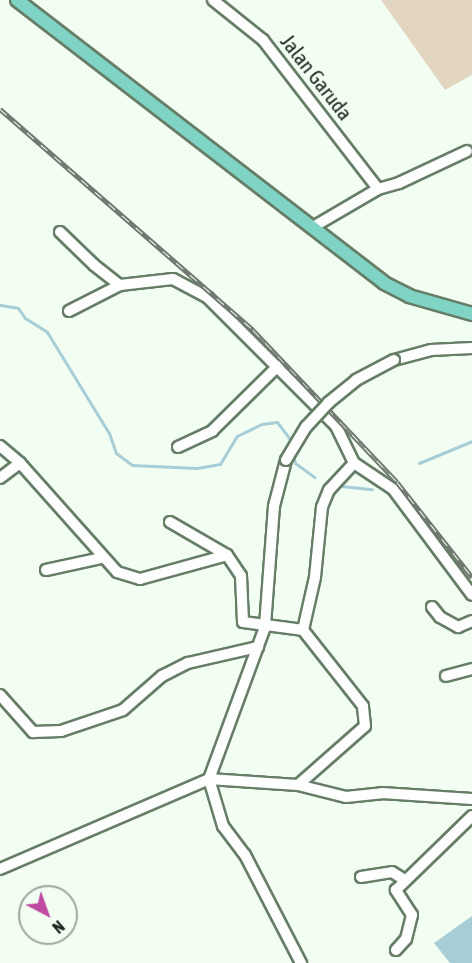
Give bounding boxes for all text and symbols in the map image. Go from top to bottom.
street label: Jalan Garuda [276,29,358,125]
north arrow [18,885,78,945]
text: N [49,917,68,937]

